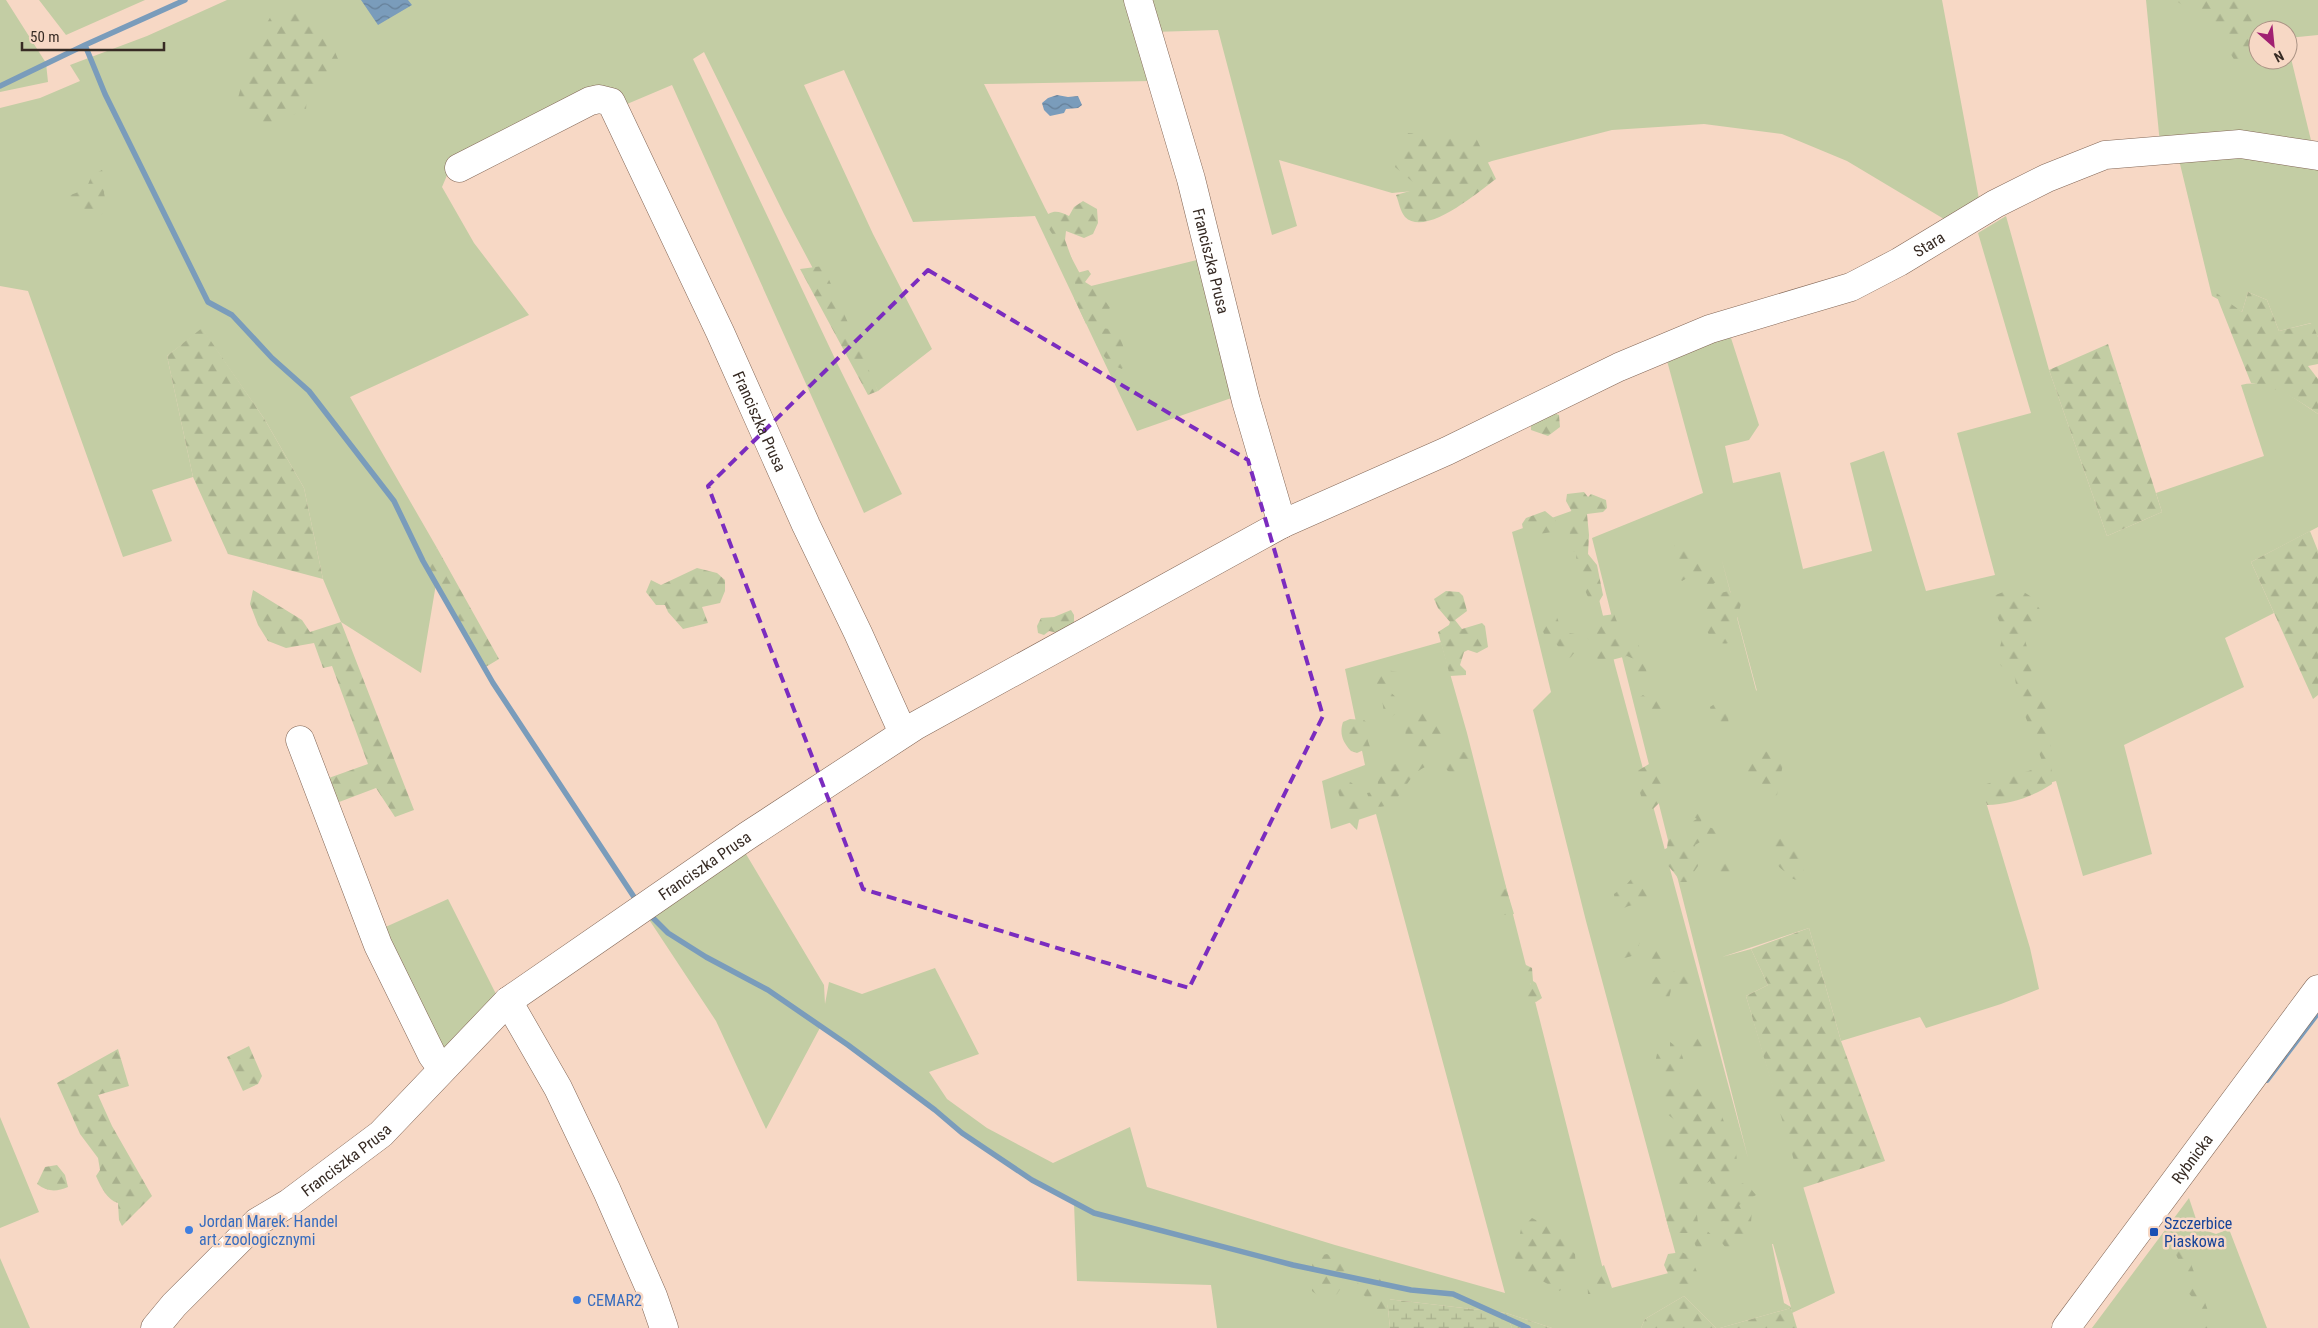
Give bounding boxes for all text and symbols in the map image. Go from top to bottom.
scale bar [22,20,165,52]
north arrow [2248,20,2298,70]
text: 50 m [30,28,60,46]
text: N [2271,48,2286,66]
street label: Franciszka Prusa [1189,206,1233,316]
street label: Stara [1910,228,1948,261]
street label: Franciszka Prusa [729,368,790,475]
street label: Franciszka Prusa [655,827,754,904]
street label: Franciszka Prusa [298,1120,395,1200]
street label: Rybnicka [2168,1131,2217,1187]
place label: Jordan Marek. Handel art. zoologicznymi [199,1212,338,1249]
place label: Szczerbice Piaskowa [2164,1214,2232,1251]
marker: Jordan Marek. Handel art. zoologicznymi [183,1224,195,1236]
marker: Szczerbice Piaskowa [2148,1226,2160,1238]
place label: CEMAR2 [587,1291,642,1310]
marker: CEMAR2 [571,1294,583,1306]

